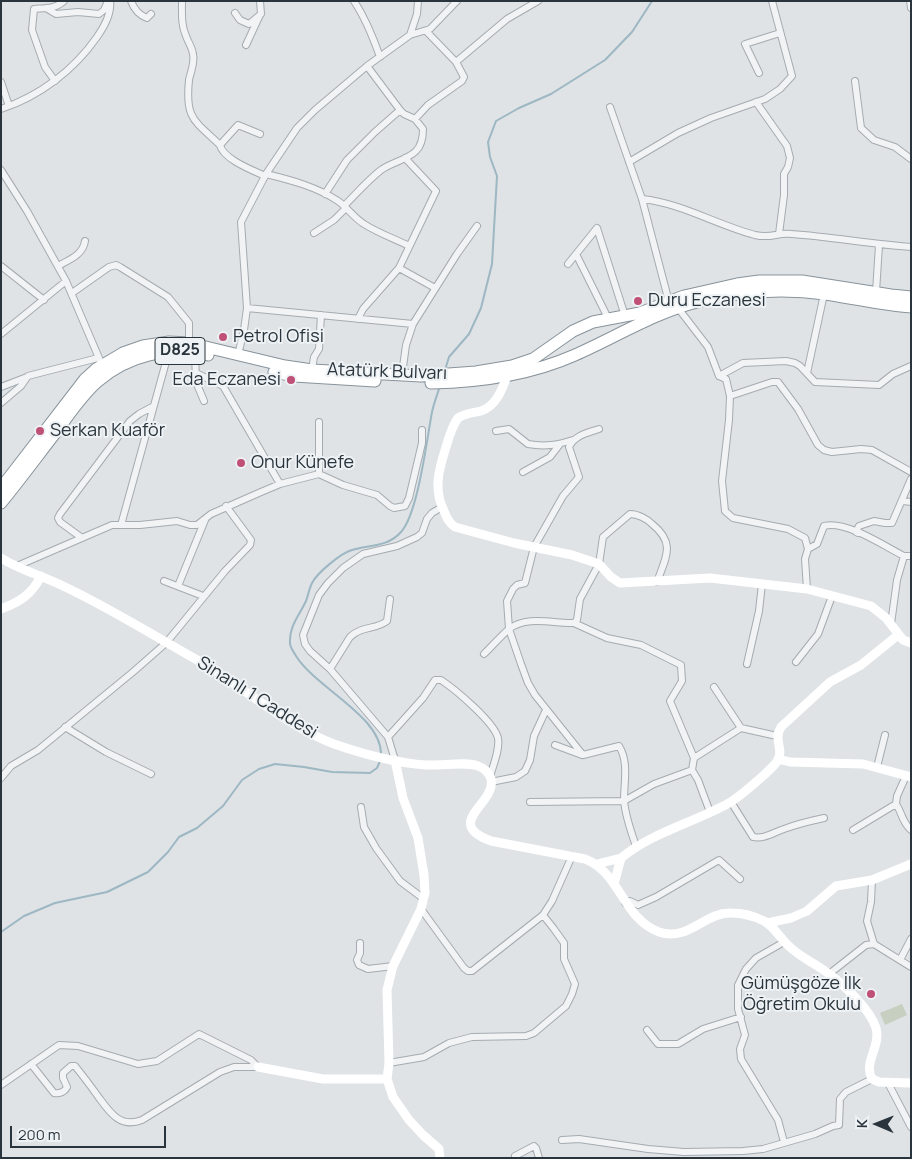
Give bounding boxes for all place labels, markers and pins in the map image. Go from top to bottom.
place label: Duru Eczanesi [648,290,766,312]
marker: Duru Eczanesi [632,295,644,307]
place label: Petrol Ofisi [233,326,324,348]
marker: Petrol Ofisi [217,331,229,343]
place label: Eda Eczanesi [172,369,281,391]
marker: Eda Eczanesi [285,374,297,386]
place label: Serkan Kuaför [50,420,165,442]
marker: Serkan Kuaför [34,425,46,437]
place label: Onur Künefe [251,452,354,474]
marker: Onur Künefe [235,457,247,469]
place label: Gümüşgöze İlk Öğretim Okulu [741,973,861,1016]
marker: Gümüşgöze İlk Öğretim Okulu [865,988,877,1000]

